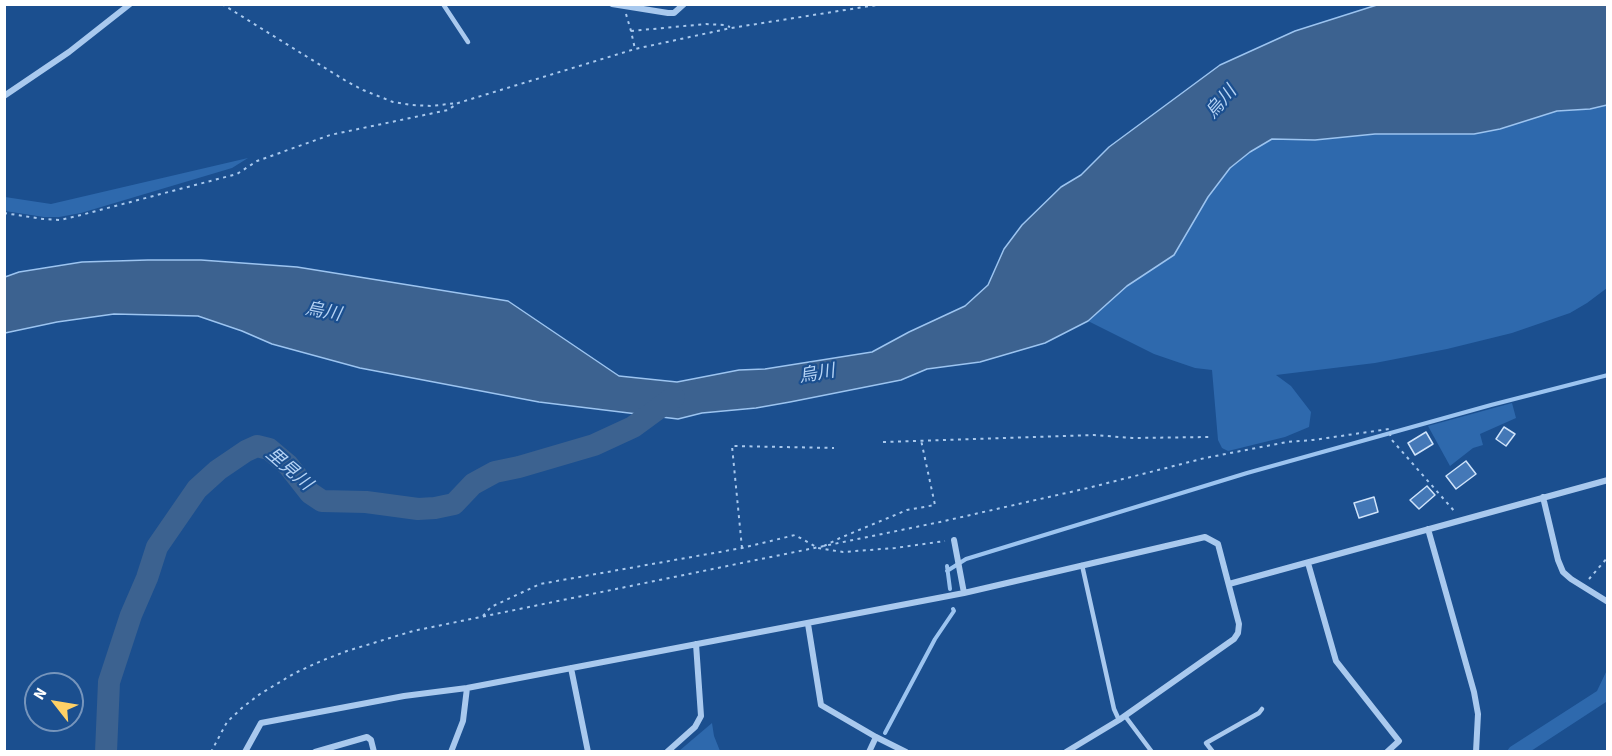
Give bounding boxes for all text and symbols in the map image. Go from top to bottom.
water label: 烏川 [1202,82,1242,124]
water label: 烏川 [303,299,343,327]
water label: 烏川 [797,361,837,389]
water label: 里見川 [261,444,315,496]
north arrow [24,672,84,732]
text: N [28,684,52,704]

